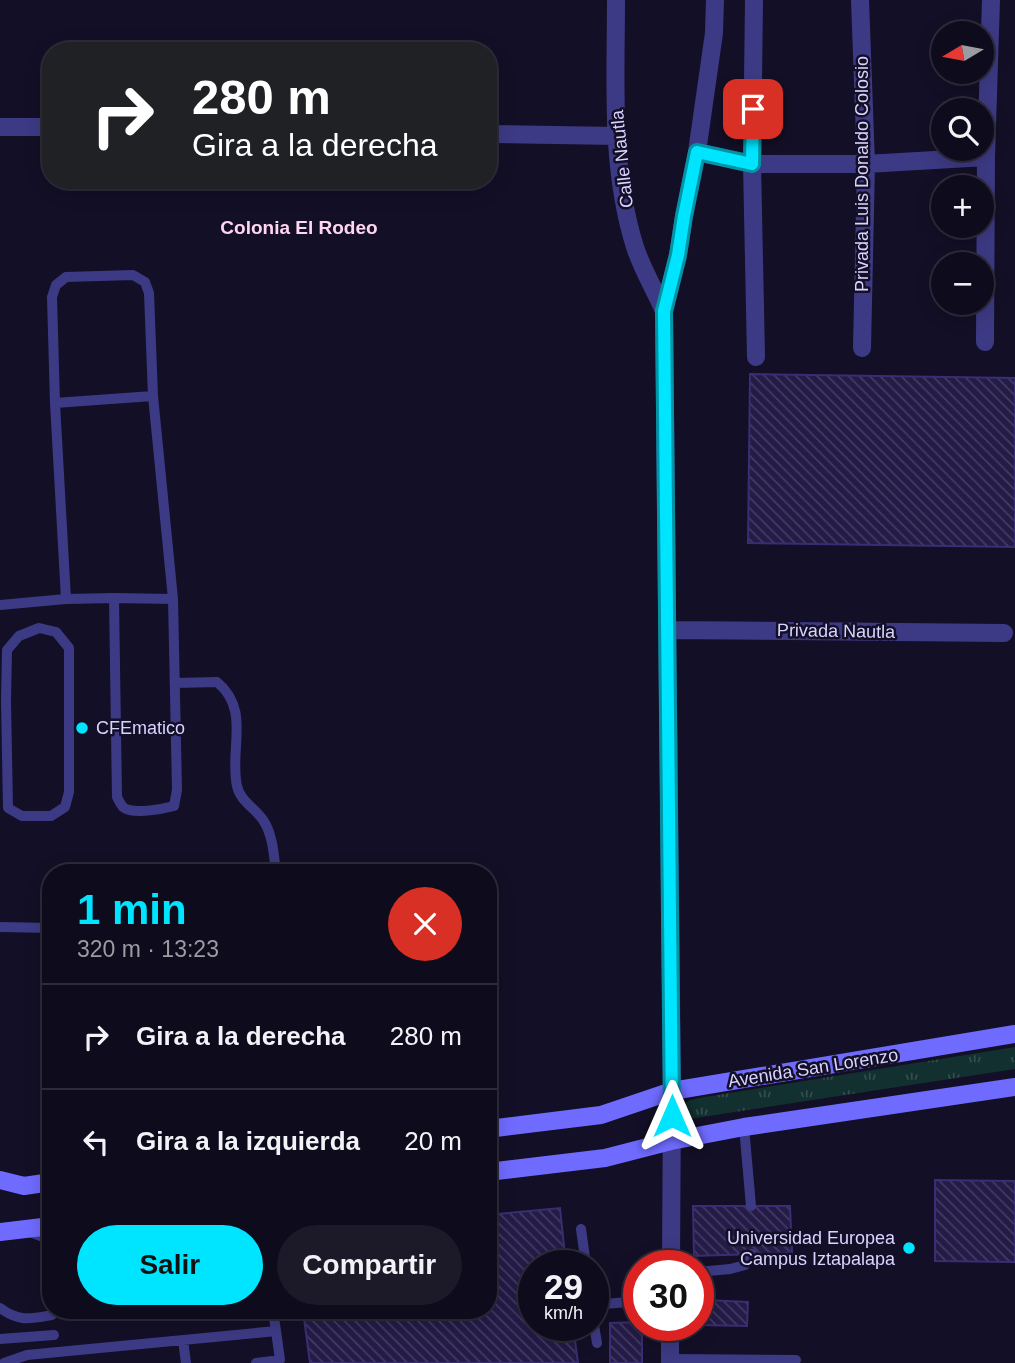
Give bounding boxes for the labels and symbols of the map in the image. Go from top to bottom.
north arrow [931,21,994,84]
street label: Privada Luis Donaldo Colosio [852,56,872,292]
pin [723,79,783,139]
street label: Calle Nautla [607,108,637,209]
district label: Colonia El Rodeo [220,217,378,238]
street label: Privada Nautla [777,620,896,642]
place label: CFEmatico [96,718,185,738]
marker: CFEmatico [74,720,90,736]
street label: Avenida San Lorenzo [727,1045,899,1091]
position arrow [635,1079,709,1153]
place label: Universidad Europea Campus Iztapalapa [727,1228,896,1269]
marker: Universidad Europea Campus Iztapalapa [901,1240,917,1256]
speed limit sign: 30 [623,1250,714,1341]

